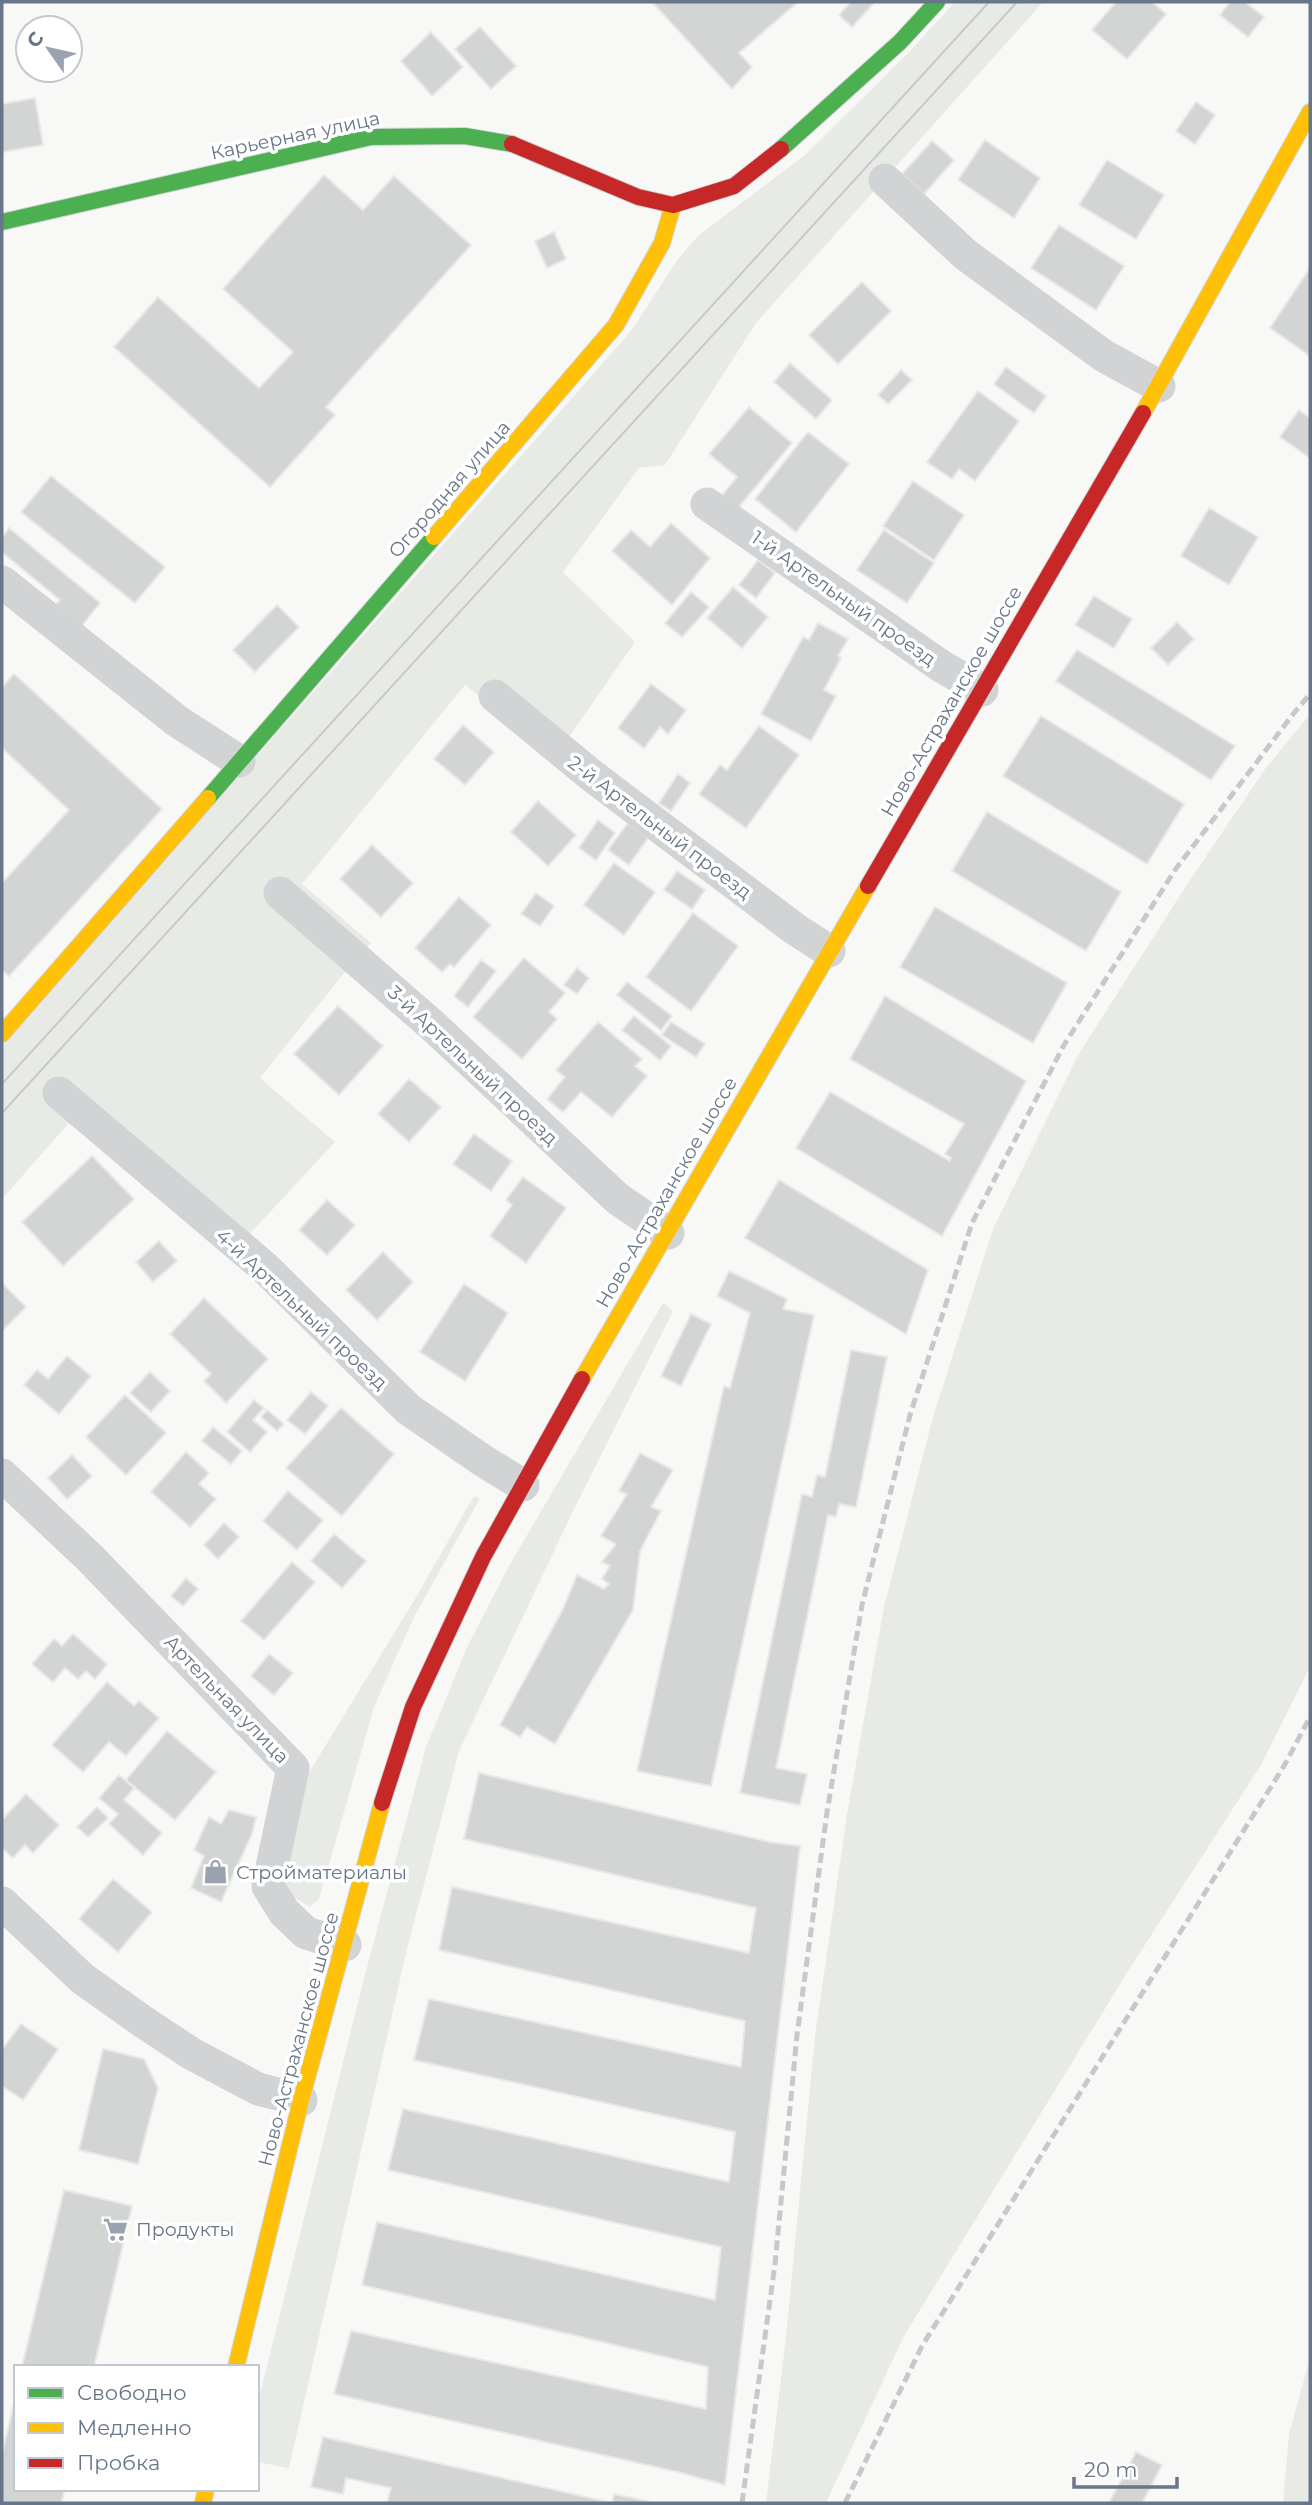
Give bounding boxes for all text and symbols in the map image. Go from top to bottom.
north arrow [14,14,84,84]
text: С [22,27,49,52]
street label: Карьерная улица [208,106,382,165]
street label: Огородная улица [384,416,515,563]
street label: 1-й Артельный проезд [747,526,940,671]
street label: Ново-Астраханское шоссе [876,582,1027,821]
street label: 2-й Артельный проезд [564,751,756,904]
street label: 3-й Артельный проезд [383,981,562,1150]
street label: Ново-Астраханское шоссе [591,1073,742,1312]
street label: 4-й Артельный проезд [211,1224,392,1395]
street label: Артельная улица [160,1630,294,1768]
shop icon: Стройматериалы [202,1858,230,1886]
place label: Стройматериалы [236,1861,407,1884]
street label: Ново-Астраханское шоссе [253,1909,344,2169]
supermarket icon: Продукты [102,2215,130,2243]
place label: Продукты [136,2218,234,2241]
legend [14,2365,259,2491]
text: Свободно [77,2380,187,2405]
text: Медленно [77,2415,192,2440]
scale bar [1074,2446,1177,2490]
text: Пробка [77,2450,160,2475]
text: 20 m [1084,2457,1138,2482]

